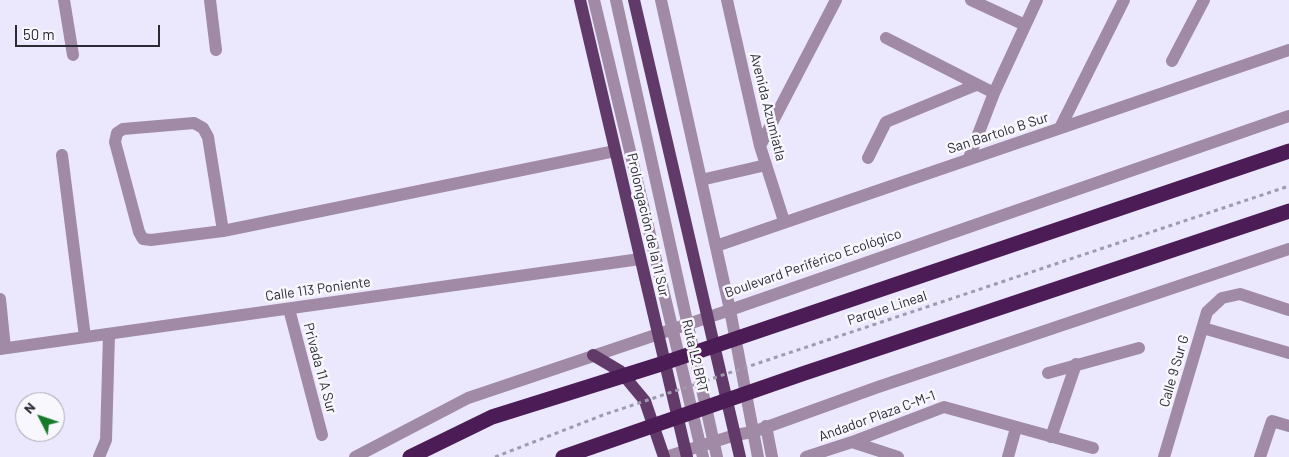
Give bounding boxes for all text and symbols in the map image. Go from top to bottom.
scale bar [18,15,162,47]
text: 50 m [23,25,55,43]
street label: Avenida Azumiatla [746,51,790,163]
street label: San Bartolo B Sur [945,109,1051,157]
street label: Prolongación de la 11 Sur [623,151,673,299]
street label: Boulevard Periférico Ecológico [722,225,904,301]
street label: Calle 113 Poniente [264,273,372,305]
street label: Parque Lineal [845,287,929,329]
street label: Ruta L2 BRT [678,318,712,394]
street label: Privada 11 A Sur [300,321,340,415]
street label: Calle 9 Sur G [1156,333,1192,409]
street label: Andador Plaza C-M-1 [816,387,938,445]
north arrow [15,392,65,442]
text: N [20,398,39,417]

